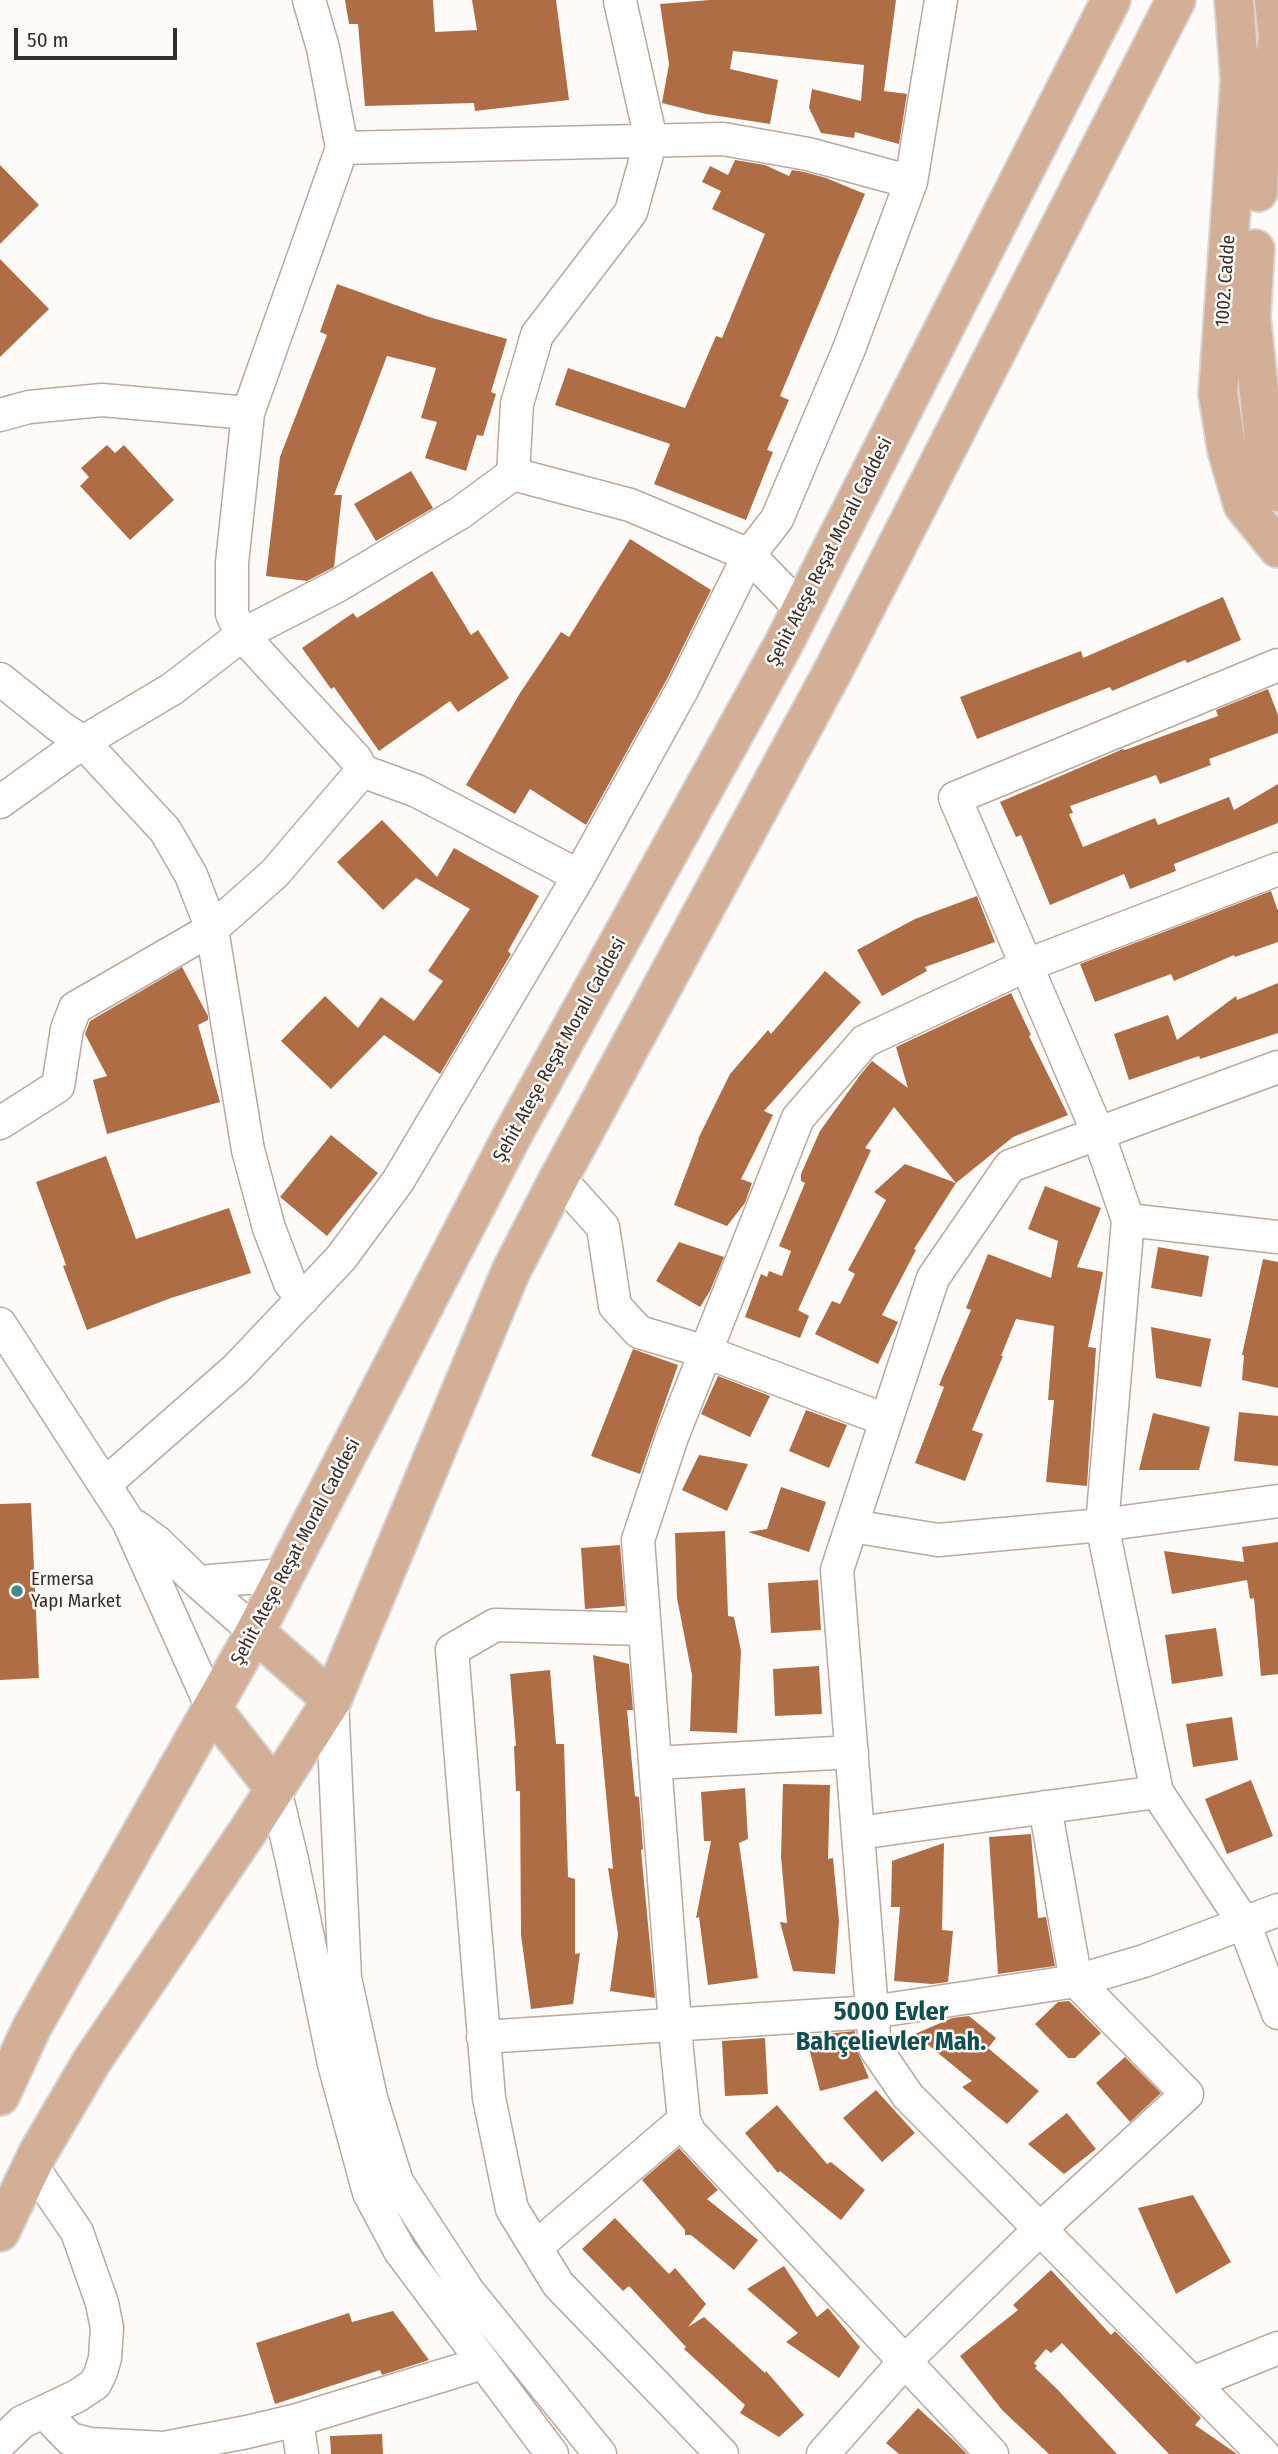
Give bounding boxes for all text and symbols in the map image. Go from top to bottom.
scale bar [18,14,180,58]
text: 50 m [27,27,69,53]
street label: 1002. Cadde [1211,234,1241,328]
street label: Şehit Ateşe Reşat Moralı Caddesi [762,434,898,670]
street label: Şehit Ateşe Reşat Moralı Caddesi [489,934,631,1166]
street label: Şehit Ateşe Reşat Moralı Caddesi [226,1435,366,1669]
place label: Ermersa Yapı Market [31,1569,121,1613]
marker: Ermersa Yapı Market [9,1583,25,1599]
district label: 5000 Evler Bahçelievler Mah. [796,1997,986,2058]

